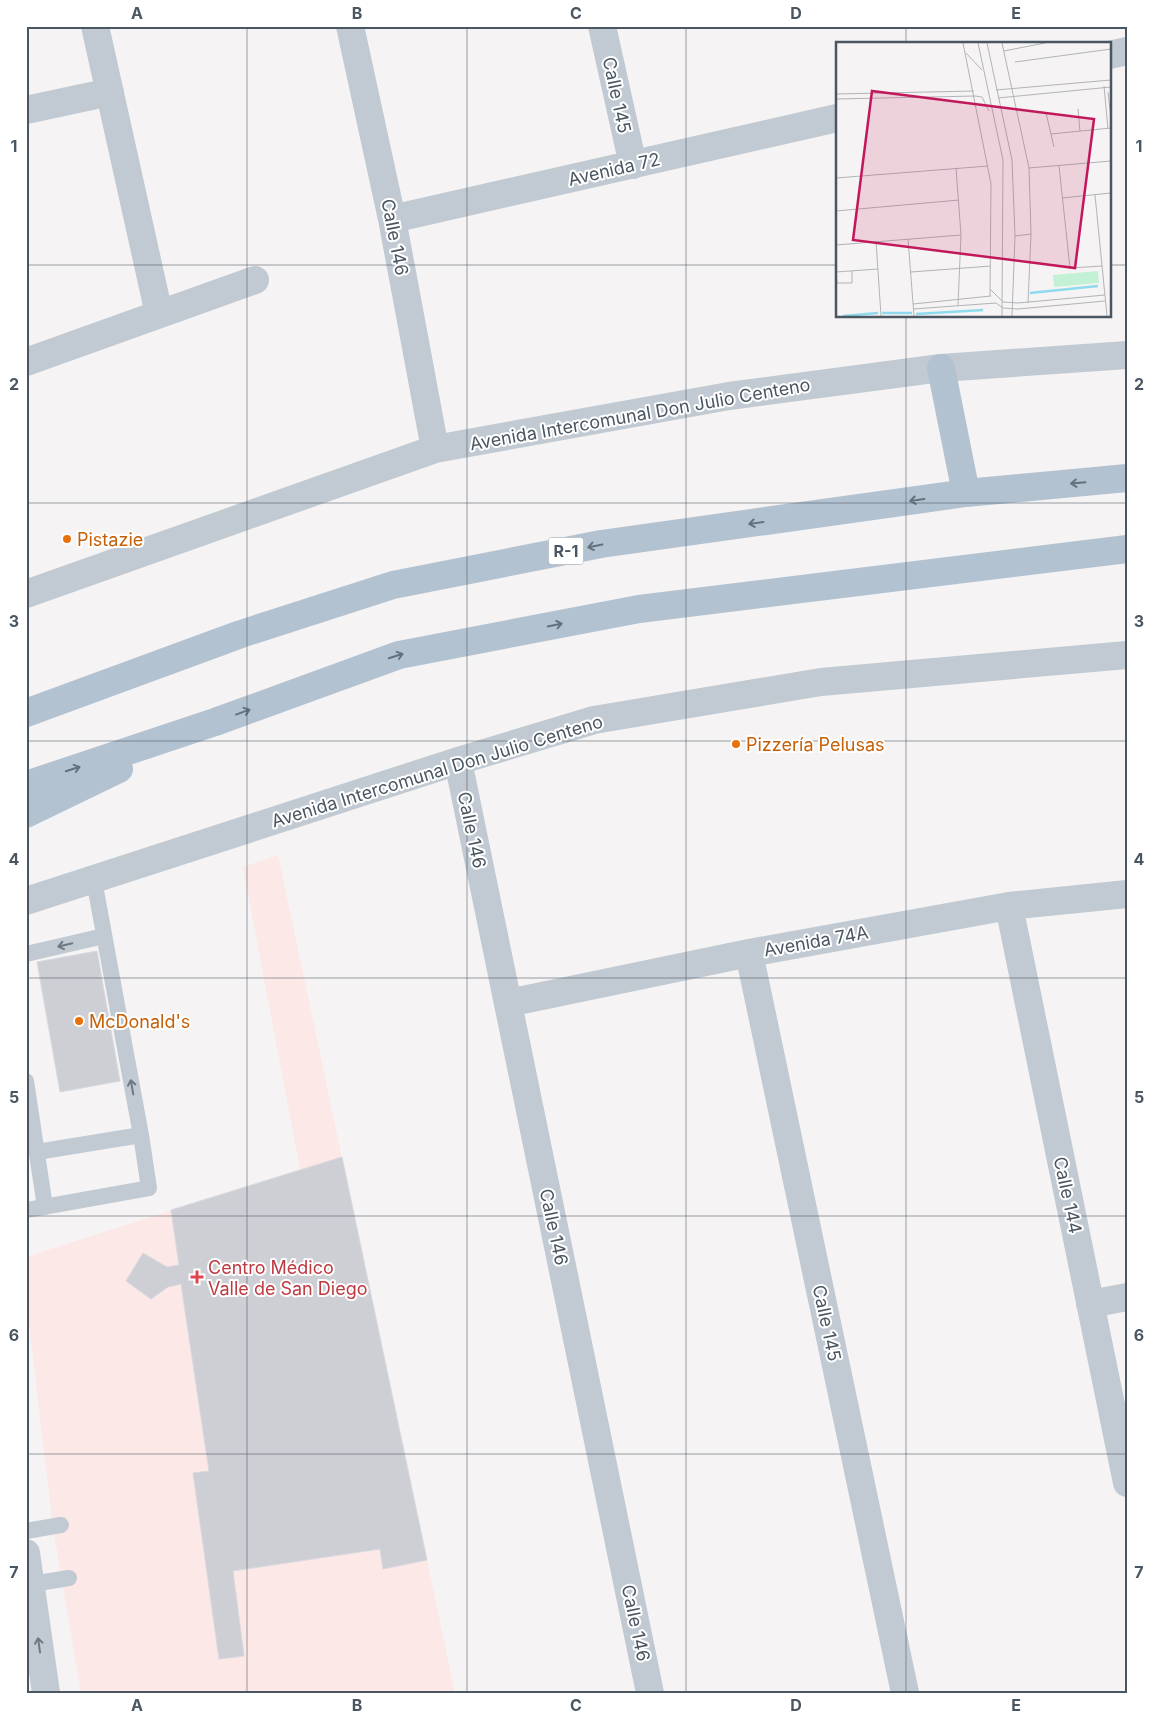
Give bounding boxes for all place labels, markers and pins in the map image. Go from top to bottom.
place label: Pistazie [77,529,143,550]
marker: Pistazie [61,533,73,545]
place label: Pizzería Pelusas [746,734,885,755]
marker: Pizzería Pelusas [730,738,742,750]
place label: McDonald's [89,1011,190,1032]
marker: McDonald's [73,1015,85,1027]
place label: Centro Médico Valle de San Diego [208,1257,368,1299]
marker: Centro Médico Valle de San Diego [190,1270,204,1284]

